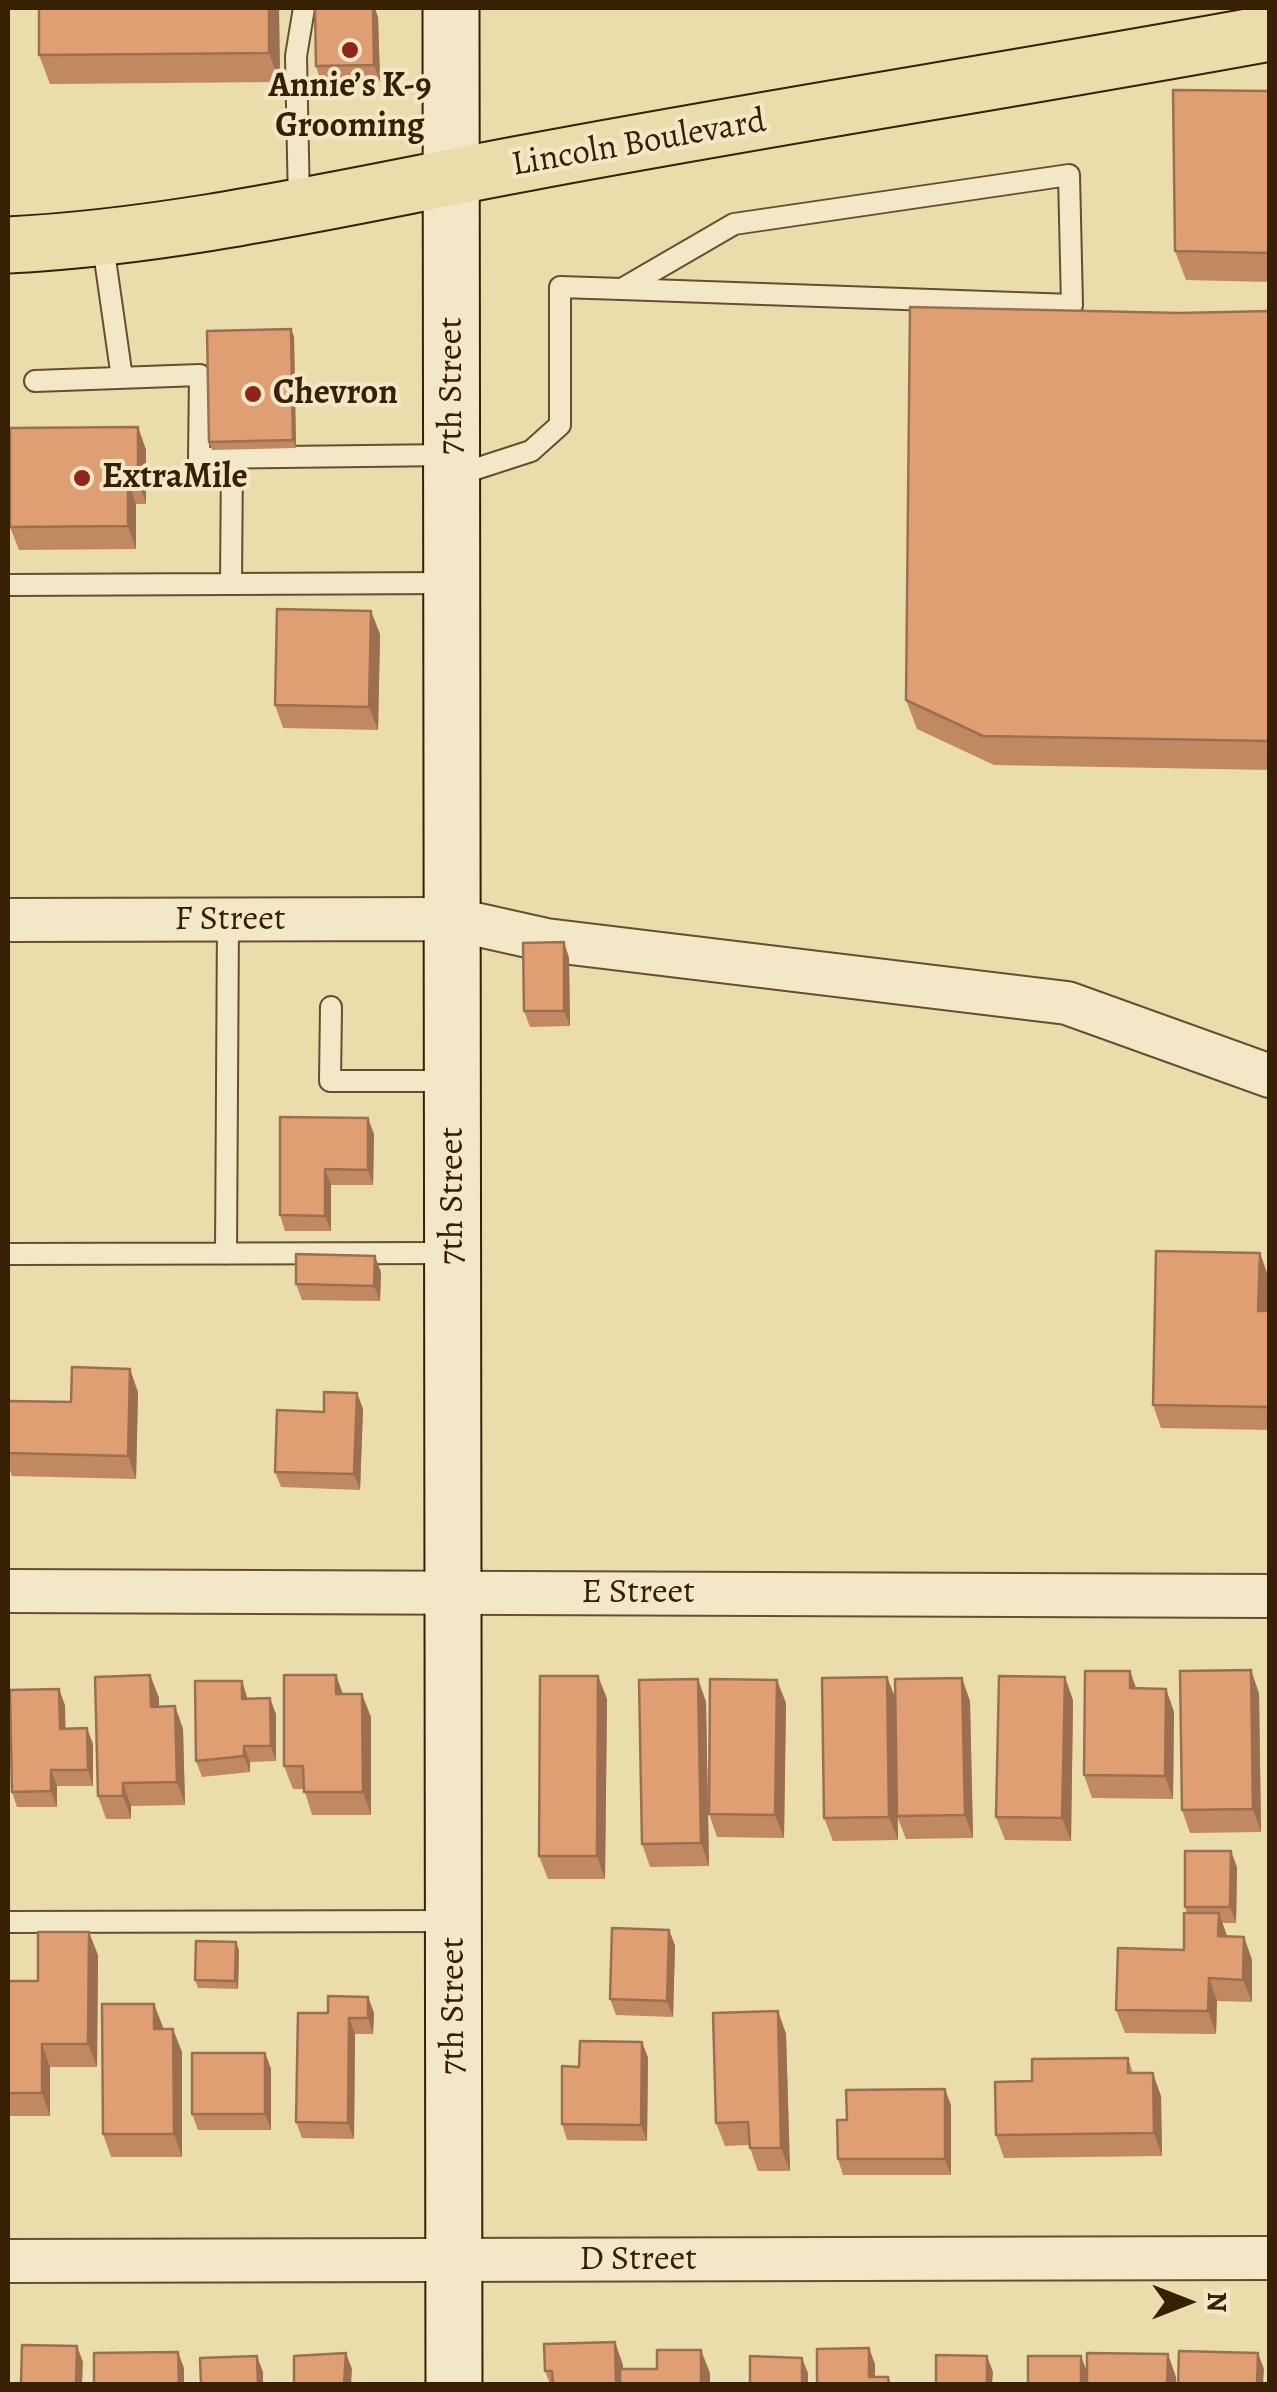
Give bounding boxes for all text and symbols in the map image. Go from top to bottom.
marker: Annie’s K-9 Grooming [339,39,361,61]
place label: Annie’s K-9 Grooming [268,66,432,148]
street label: Lincoln Boulevard [509,101,769,187]
street label: 7th Street [431,317,473,455]
place label: Chevron [273,373,398,415]
marker: Chevron [242,383,264,405]
place label: ExtraMile [102,457,248,499]
marker: ExtraMile [71,467,93,489]
street label: F Street [175,899,285,941]
street label: 7th Street [432,1127,474,1265]
street label: E Street [581,1572,695,1614]
street label: 7th Street [433,1937,475,2075]
street label: D Street [579,2239,697,2281]
north arrow [1137,2252,1237,2352]
text: N [1198,2292,1236,2312]

